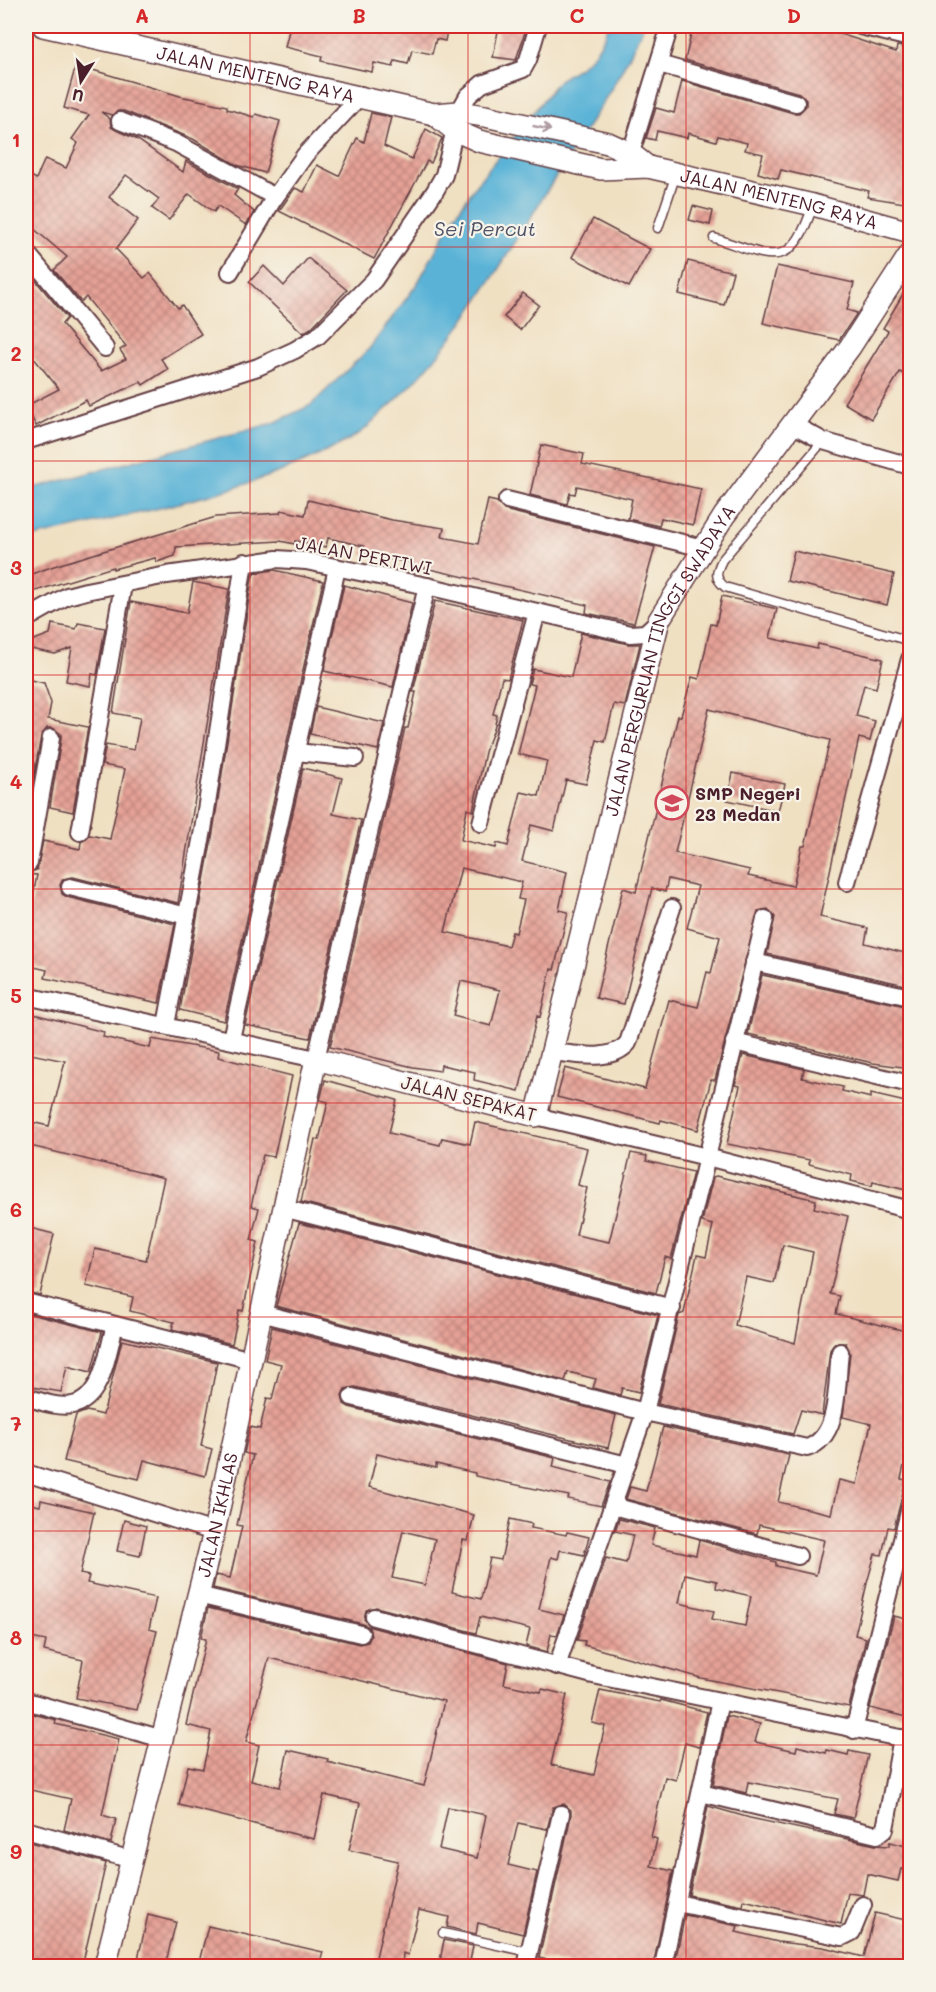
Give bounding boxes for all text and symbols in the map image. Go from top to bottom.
text: A [135,2,149,28]
text: B [352,2,366,28]
text: C [570,2,585,28]
text: D [787,2,801,28]
street label: JALAN MENTENG RAYA [154,40,357,108]
north arrow [51,51,111,111]
text: U [70,85,85,108]
one-way arrow [533,123,552,135]
text: 1 [12,126,20,152]
street label: JALAN MENTENG RAYA [678,163,881,234]
water label: Sei Percut [434,215,536,241]
text: 2 [10,340,22,366]
street label: JALAN PERGURUAN TINGGI SWADAYA [599,500,741,818]
street label: JALAN PERTIWI [294,530,434,580]
text: 3 [10,554,22,580]
text: 4 [10,768,23,794]
place label: SMP Negeri 23 Medan [695,781,801,826]
school or university icon: SMP Negeri 23 Medan [654,785,690,821]
text: 5 [10,982,22,1008]
street label: JALAN SEPAKAT [399,1070,539,1126]
text: 6 [10,1196,22,1222]
text: 7 [10,1410,22,1436]
street label: JALAN IKHLAS [191,1450,243,1580]
text: 8 [10,1624,22,1650]
text: 9 [10,1838,22,1864]

